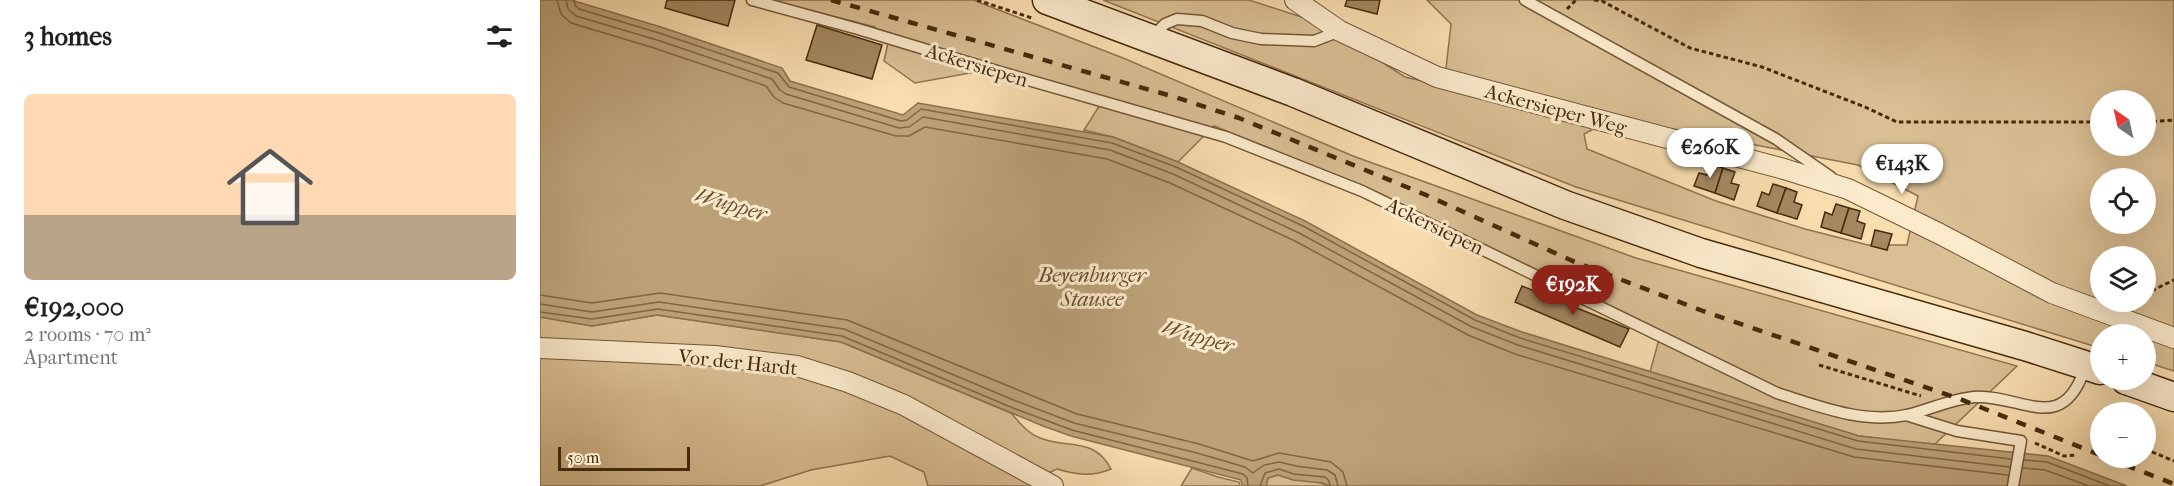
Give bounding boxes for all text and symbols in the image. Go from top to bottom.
icon: filters [483,20,516,53]
text: 3 homes [24,21,112,52]
street label: Ackersiepen [922,39,1031,92]
street label: Ackersieper Weg [1482,79,1629,140]
north arrow [2090,90,2156,156]
map controls [2090,90,2156,468]
pin: €260K [1668,128,1752,179]
icon: home [216,133,324,241]
text: €260K [1681,136,1739,159]
pin: €143K [1860,144,1944,195]
text: €143K [1875,152,1929,175]
button: locate [2090,168,2156,234]
water label: Wupper [693,182,771,226]
street label: Ackersiepen [1381,193,1488,260]
button: layers [2090,246,2156,312]
water label: Beyenburger Stausee [1037,263,1147,311]
pin: €192K [1531,265,1615,316]
text: €192K [1546,273,1600,296]
text: €192,000 [24,292,124,323]
water label: Wupper [1160,314,1238,358]
text: 2 rooms · 70 m² [24,323,151,346]
button: + [2090,324,2156,390]
street label: Vor der Hardt [676,345,799,380]
text: Apartment [24,346,118,369]
button: − [2090,402,2156,468]
scale bar [558,444,690,472]
text: 50 m [567,448,599,467]

